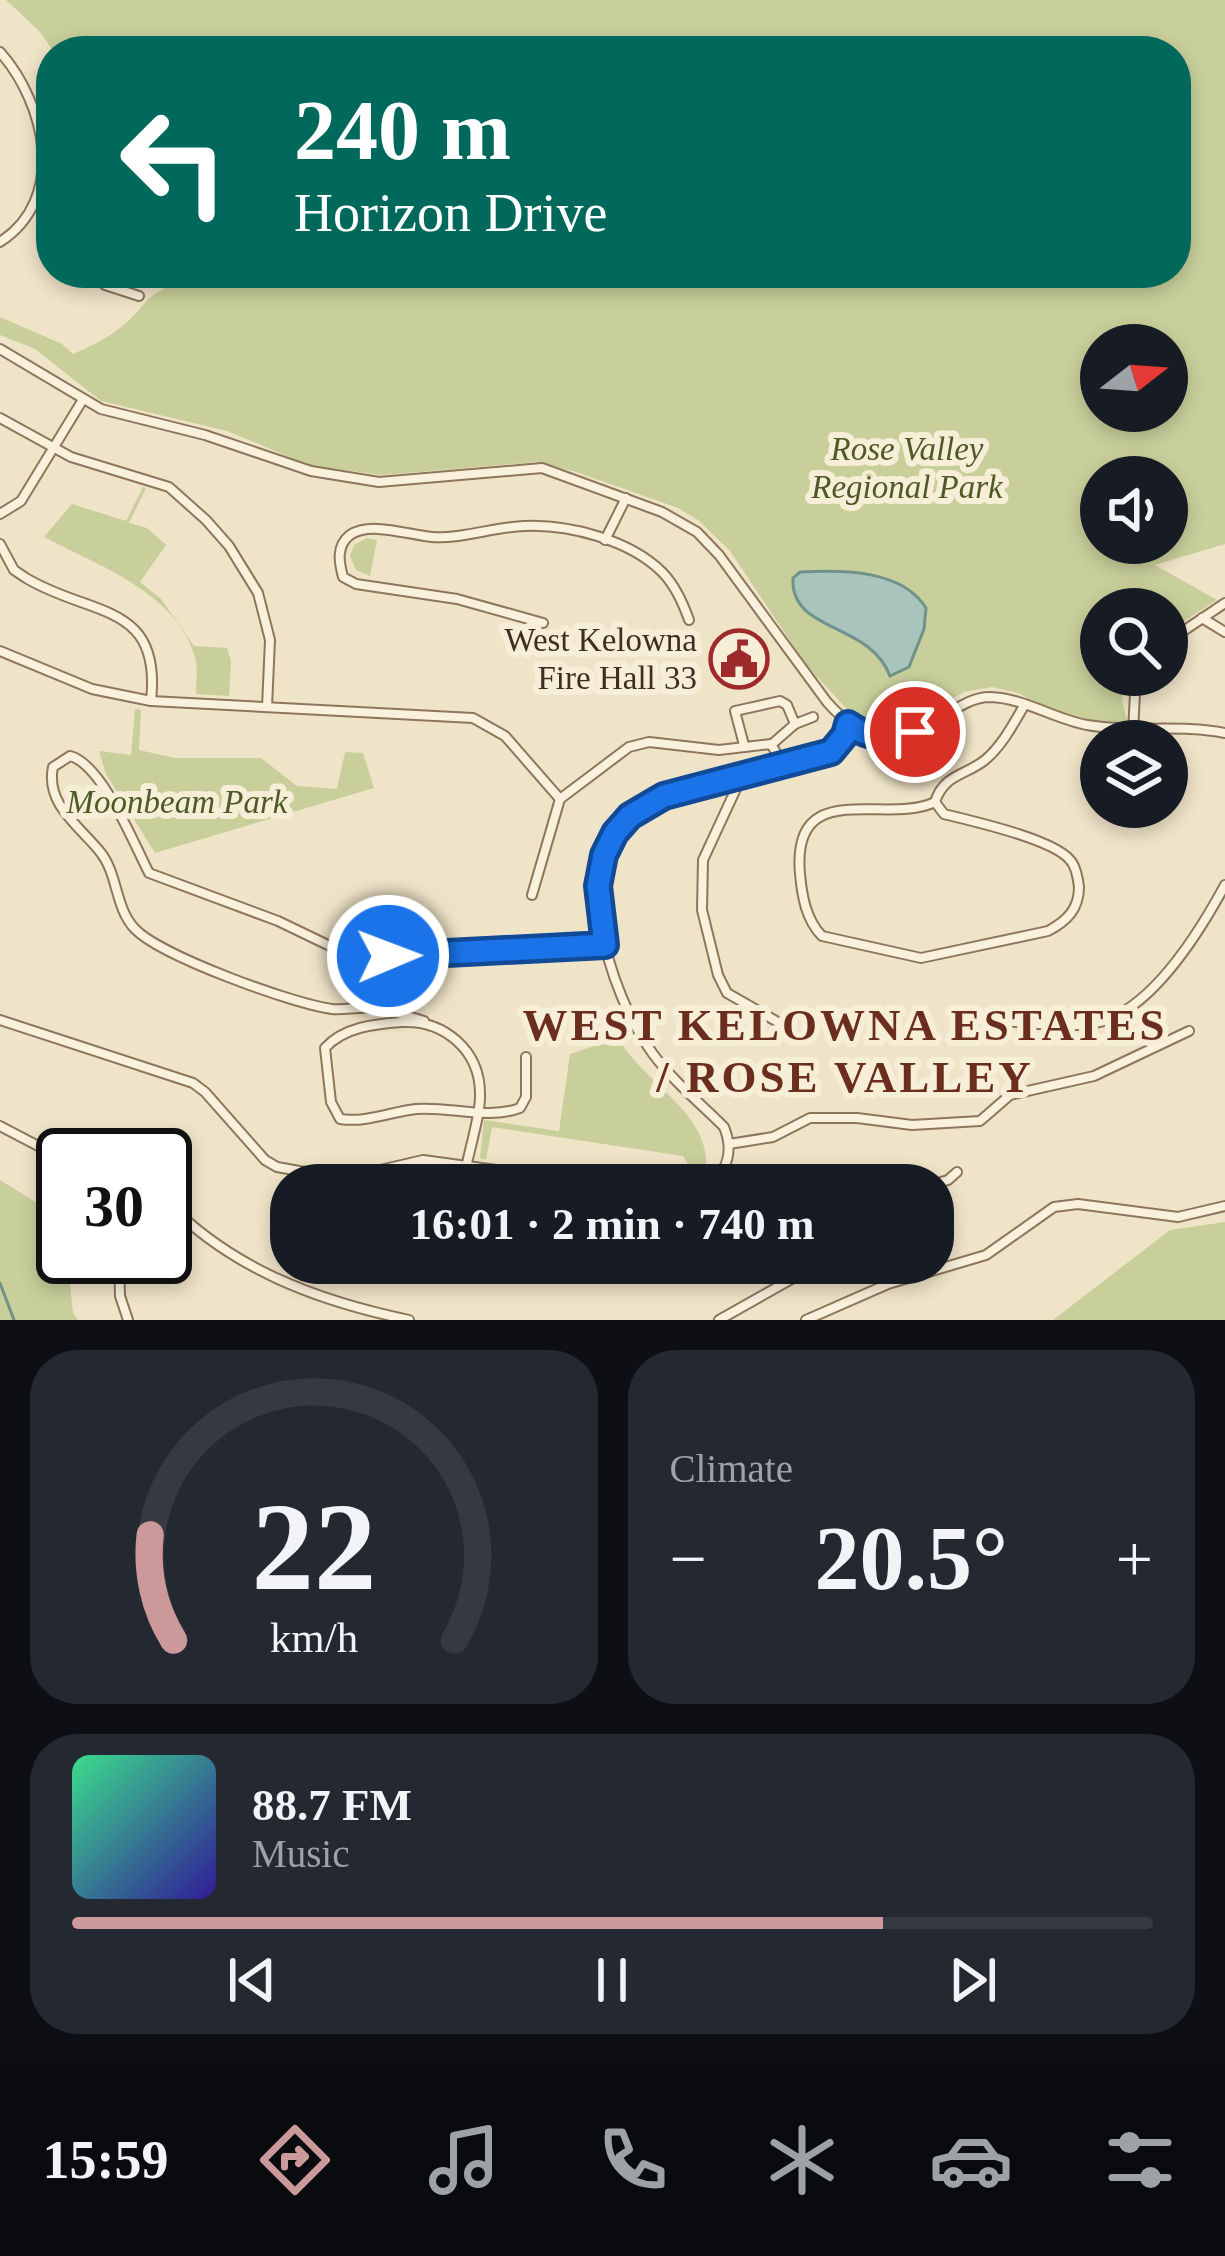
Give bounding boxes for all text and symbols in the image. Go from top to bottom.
icon: left [96,84,252,240]
text: 240 m [294,84,511,177]
text: Horizon Drive [294,183,607,243]
north arrow [1080,324,1188,432]
map controls [1080,324,1188,828]
park label: Rose Valley Regional Park [810,431,1004,505]
button: sound [1080,456,1188,564]
button: search [1080,588,1188,696]
place label: West Kelowna Fire Hall 33 [504,622,697,696]
public building icon: West Kelowna Fire Hall 33 [708,628,770,690]
pin [864,681,966,783]
icon: arrive [882,699,948,765]
button: layers [1080,720,1188,828]
park label: Moonbeam Park [66,784,289,820]
position arrow [325,893,451,1019]
district label: WEST KELOWNA ESTATES / ROSE VALLEY [522,1000,1168,1102]
speed limit sign: 30 [36,1128,192,1284]
text: 16:01 · 2 min · 740 m [410,1199,815,1249]
text: Climate [670,1447,793,1490]
text: 22 [251,1478,376,1616]
text: 20.5° [815,1509,1008,1608]
text: − [670,1522,707,1595]
text: + [1116,1522,1153,1595]
text: km/h [270,1614,358,1661]
text: 88.7 FM [252,1780,412,1830]
text: Music [252,1832,350,1875]
icon: previous [219,1947,285,2013]
icon: pause [579,1947,645,2013]
icon: next [940,1947,1006,2013]
icon: directions [253,2118,337,2202]
icon: music [422,2118,506,2202]
icon: phone [591,2118,675,2202]
icon: climate [760,2118,844,2202]
icon: car [929,2118,1013,2202]
icon: filters [1098,2118,1182,2202]
text: 15:59 [43,2130,168,2190]

